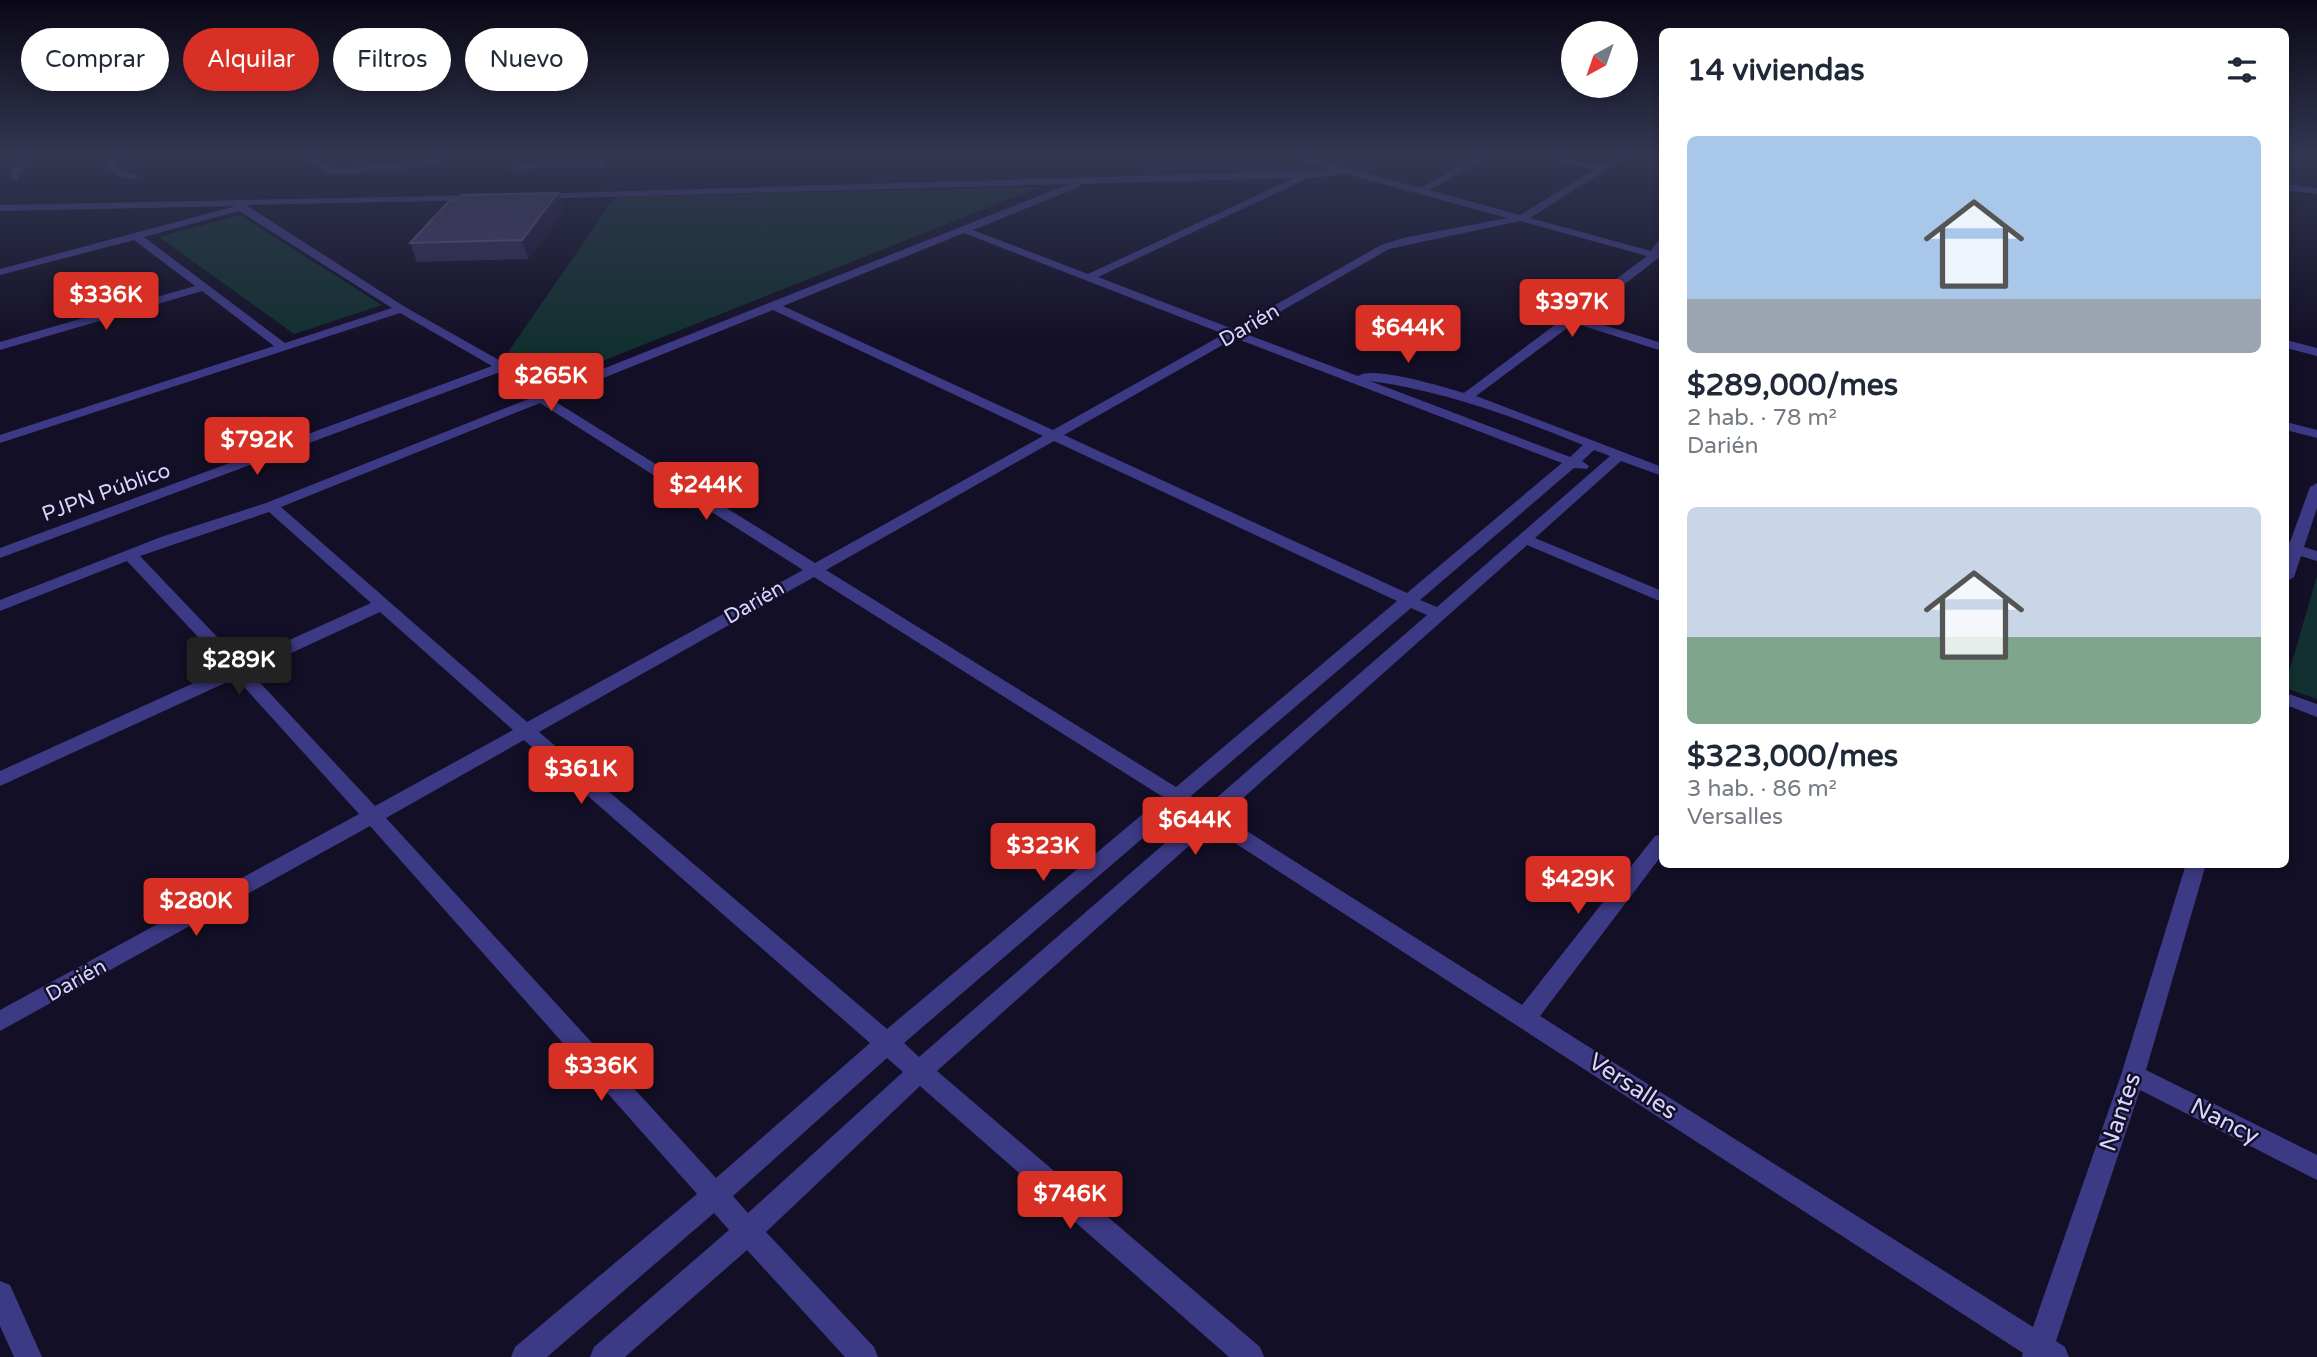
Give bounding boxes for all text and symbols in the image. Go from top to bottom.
north arrow [1561,21,1638,98]
map controls [1561,21,1638,98]
chip: Comprar [21,28,169,91]
chip: Alquilar [183,28,319,91]
chip: Filtros [333,28,451,91]
chip: Nuevo [465,28,588,91]
icon: filters [2223,51,2261,89]
text: 14 viviendas [1687,52,1865,89]
icon: home [1911,181,2037,307]
pin: $336K [57,272,155,332]
pin: $397K [1523,280,1621,339]
text: $336K [70,281,142,309]
text: $397K [1536,288,1608,316]
street label: Darién [1215,298,1284,353]
pin: $644K [1359,306,1457,365]
text: $644K [1372,314,1444,342]
pin: $265K [502,354,600,413]
text: $265K [515,362,587,390]
text: $289,000/mes [1687,367,1898,404]
text: 2 hab. · 78 m² [1687,404,1837,432]
pin: $792K [208,418,306,477]
text: $792K [221,426,293,454]
text: Darién [1687,432,1759,460]
street label: PJPN Público [39,458,174,527]
pin: $244K [657,462,755,522]
text: $244K [670,471,742,499]
icon: home [1911,552,2037,678]
street label: Darién [720,575,789,630]
pin: $289K [190,638,288,697]
text: $289K [203,646,275,674]
text: $323,000/mes [1687,738,1898,775]
pin: $361K [532,746,630,806]
text: $361K [545,755,617,783]
text: 3 hab. · 86 m² [1687,775,1837,803]
pin: $644K [1146,798,1244,857]
text: Versalles [1687,803,1783,831]
text: $644K [1159,806,1231,834]
pin: $323K [994,824,1092,883]
text: $323K [1007,832,1079,860]
pin: $429K [1529,856,1627,916]
text: $429K [1542,865,1614,893]
pin: $280K [147,878,245,938]
text: $280K [160,887,232,915]
street label: Darién [42,954,111,1007]
pin: $336K [552,1044,650,1103]
street label: Versalles [1583,1047,1683,1126]
text: $336K [565,1052,637,1080]
street label: Nantes [2094,1069,2147,1155]
street label: Nancy [2186,1092,2264,1151]
pin: $746K [1021,1172,1119,1231]
text: $746K [1034,1180,1106,1208]

